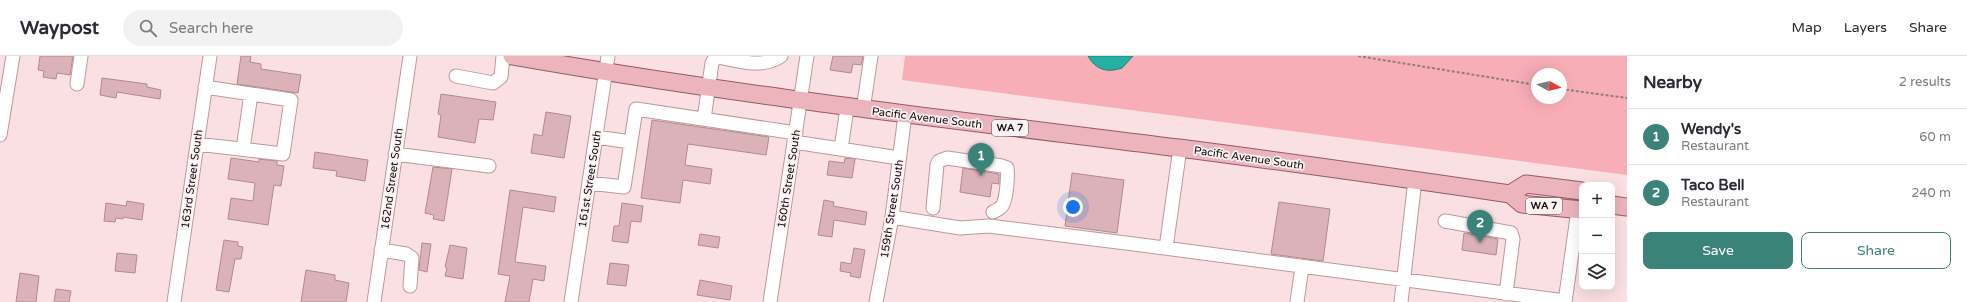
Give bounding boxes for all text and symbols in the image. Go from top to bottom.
search box [123,10,403,46]
text: Waypost [20,17,99,39]
icon: search [137,17,159,39]
text: Search here [169,19,253,37]
text: Map [1792,19,1822,36]
text: Layers [1844,19,1887,36]
text: Share [1909,19,1947,36]
north arrow [1531,68,1567,104]
text: Nearby [1643,72,1702,93]
text: 2 results [1899,74,1951,90]
street label: Pacific Avenue South [871,105,983,131]
road number: WA 7 [992,120,1028,136]
text: Wendy's [1681,120,1741,138]
street label: 162nd Street South [378,127,406,231]
street label: 163rd Street South [179,129,205,229]
street label: 161st Street South [576,129,604,229]
street label: 160th Street South [775,129,803,229]
text: 1 [1652,129,1660,145]
text: 60 m [1919,129,1951,145]
text: Restaurant [1681,138,1749,154]
pin: 1 [968,143,994,176]
street label: Pacific Avenue South [1193,144,1305,172]
street label: 159th Street South [878,159,906,259]
text: Taco Bell [1681,176,1745,194]
map controls [1579,182,1615,290]
button: + [1579,182,1615,218]
text: 2 [1652,185,1660,201]
text: 240 m [1911,185,1951,201]
text: Restaurant [1681,194,1749,210]
your location [1063,197,1083,217]
road number: WA 7 [1526,198,1562,214]
pin: 2 [1467,210,1493,243]
button: − [1579,218,1615,254]
button: Save [1643,232,1793,269]
button: Share [1801,232,1951,269]
button: layers [1579,254,1615,290]

